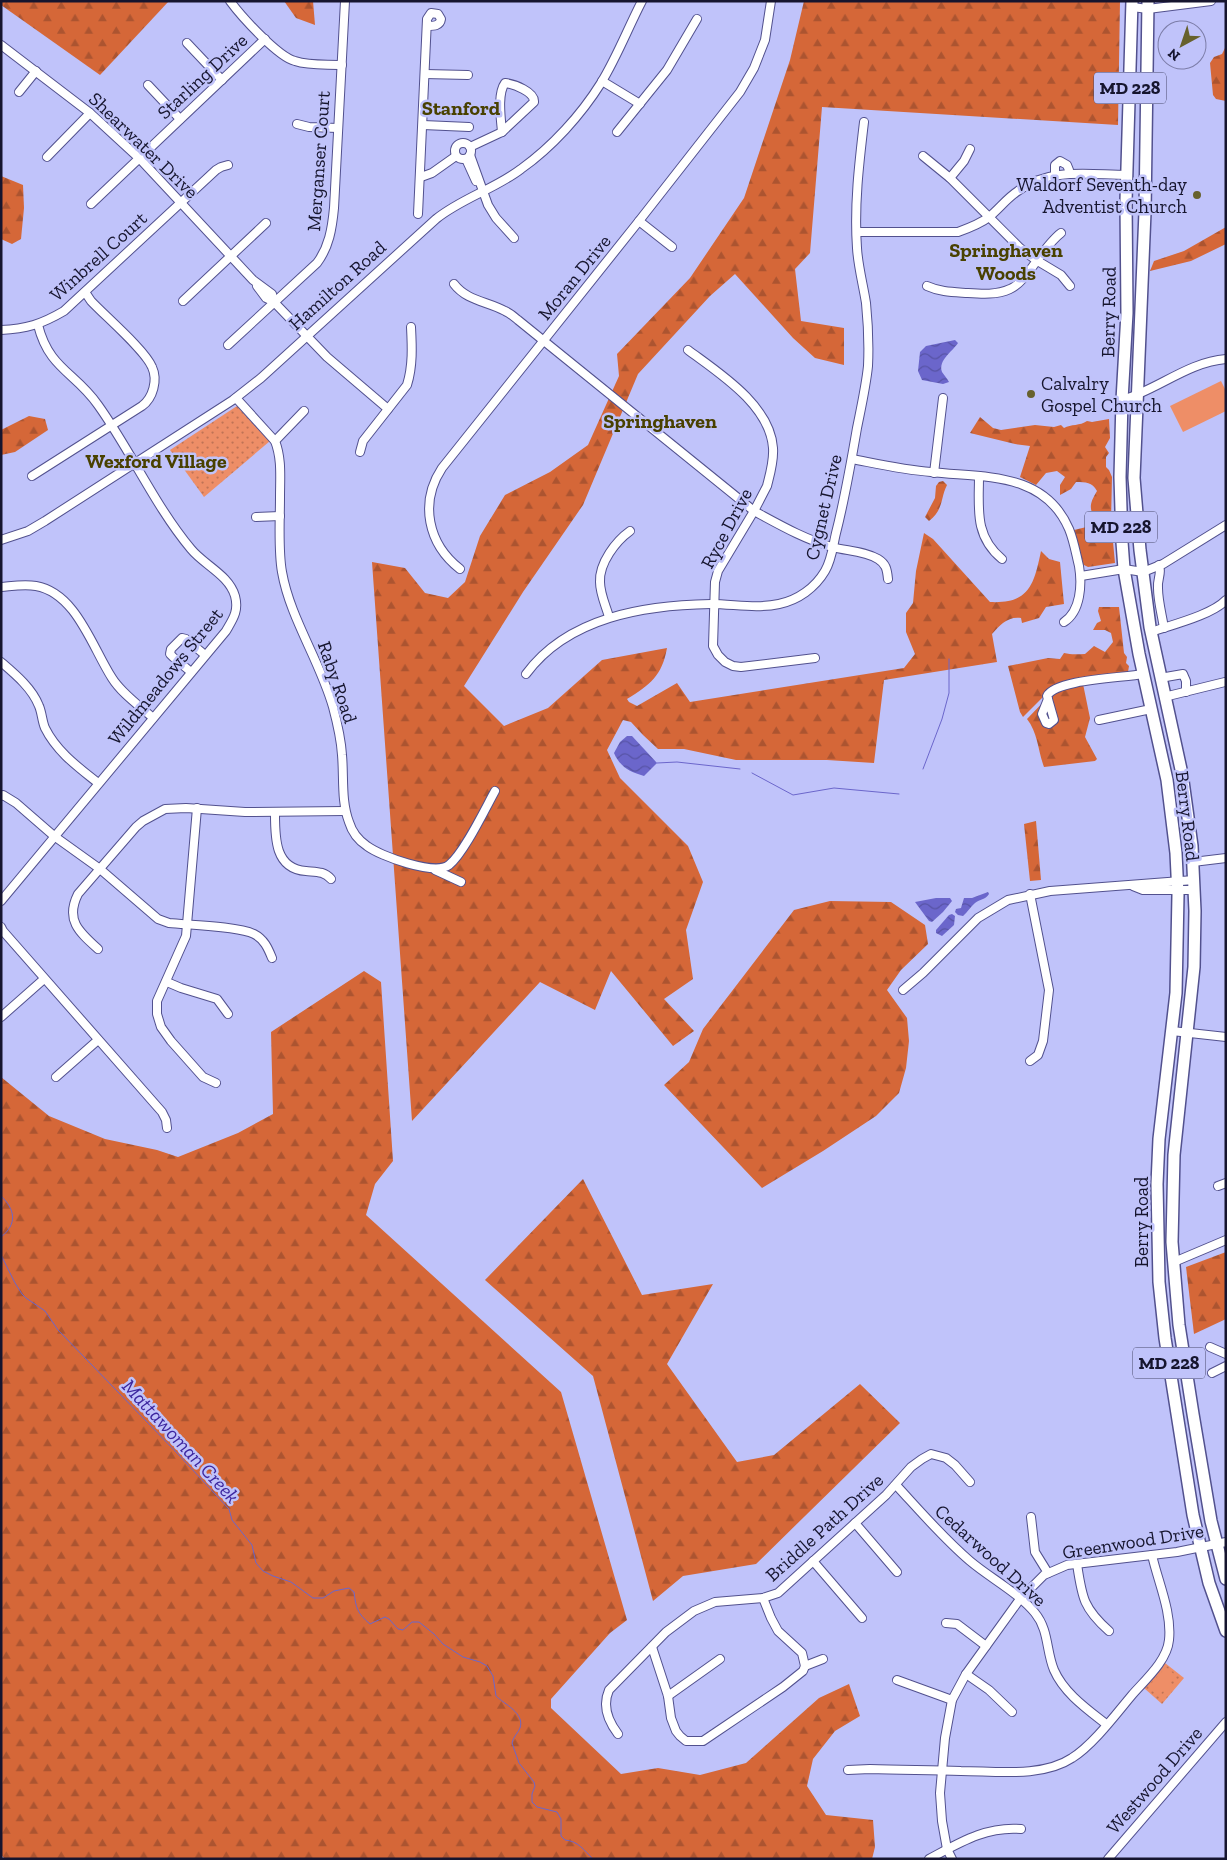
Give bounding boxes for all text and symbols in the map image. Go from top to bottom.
north arrow [1157,20,1207,70]
street label: Starling Drive [152,29,252,124]
text: N [1164,44,1184,65]
road number: MD 228 [1094,73,1166,104]
street label: Shearwater Drive [84,87,203,203]
street label: Merganser Court [302,90,335,232]
district label: Stanford [422,96,501,120]
place label: Waldorf Seventh-day Adventist Church [1016,173,1187,218]
marker: Waldorf Seventh-day Adventist Church [1191,189,1203,201]
street label: Winbrell Court [45,207,152,306]
street label: Moran Drive [533,230,616,325]
street label: Hamilton Road [284,235,391,335]
district label: Springhaven Woods [949,238,1063,285]
street label: Berry Road [1096,266,1121,358]
place label: Calvalry Gospel Church [1041,372,1162,417]
marker: Calvalry Gospel Church [1025,388,1037,400]
district label: Springhaven [603,409,717,433]
district label: Wexford Village [85,449,227,473]
street label: Cygnet Drive [800,452,847,562]
street label: Ryce Drive [696,484,757,572]
road number: MD 228 [1085,512,1157,542]
street label: Wildmeadows Street [103,603,228,750]
street label: Raby Road [313,638,362,727]
street label: Berry Road [1171,770,1205,863]
street label: Berry Road [1130,1176,1153,1267]
road number: MD 228 [1133,1348,1205,1379]
water label: Mattawoman Creek [117,1374,245,1508]
street label: Briddle Path Drive [761,1468,888,1586]
street label: Cedarwood Drive [930,1499,1051,1612]
street label: Greenwood Drive [1061,1519,1205,1564]
street label: Westwood Drive [1102,1722,1207,1839]

